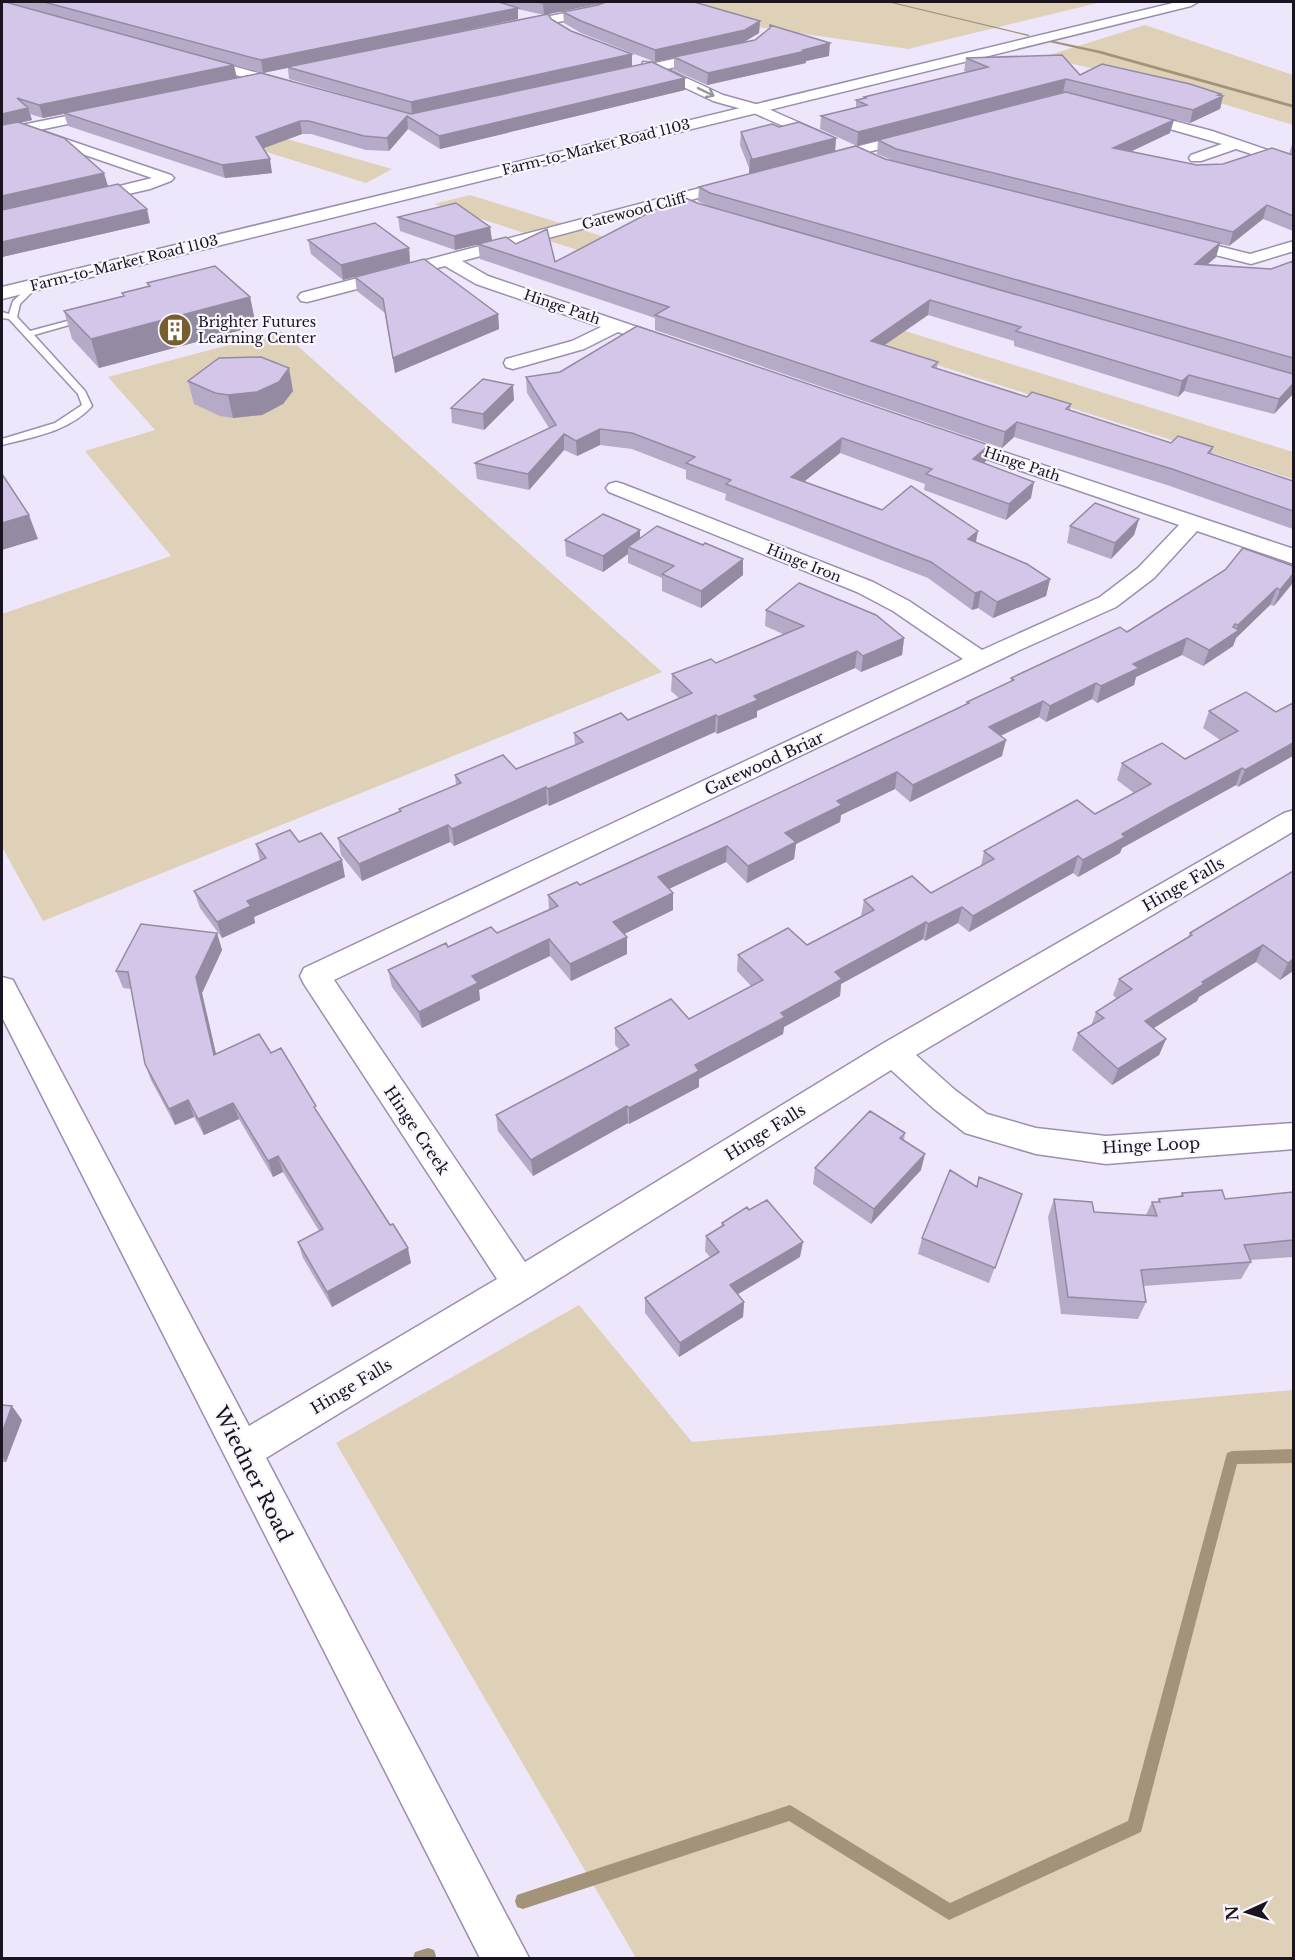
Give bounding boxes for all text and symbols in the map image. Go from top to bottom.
one-way arrow [697,87,715,99]
street label: Farm-to-Market Road 1103 [500,115,692,179]
street label: Gatewood Cliff [580,188,690,234]
street label: Farm-to-Market Road 1103 [28,231,220,295]
street label: Hinge Path [521,285,603,329]
building icon: Brighter Futures Learning Center [157,312,193,348]
place label: Brighter Futures Learning Center [198,313,316,347]
street label: Hinge Path [981,442,1063,486]
street label: Hinge Iron [764,540,844,586]
street label: Gatewood Briar [701,726,827,799]
street label: Hinge Falls [1139,853,1227,915]
street label: Hinge Creek [380,1082,454,1178]
street label: Hinge Falls [721,1099,809,1165]
street label: Hinge Loop [1102,1132,1201,1158]
street label: Hinge Falls [307,1354,395,1418]
street label: Wiedner Road [208,1402,297,1546]
north arrow [1217,1882,1277,1942]
text: N [1222,1905,1243,1921]

